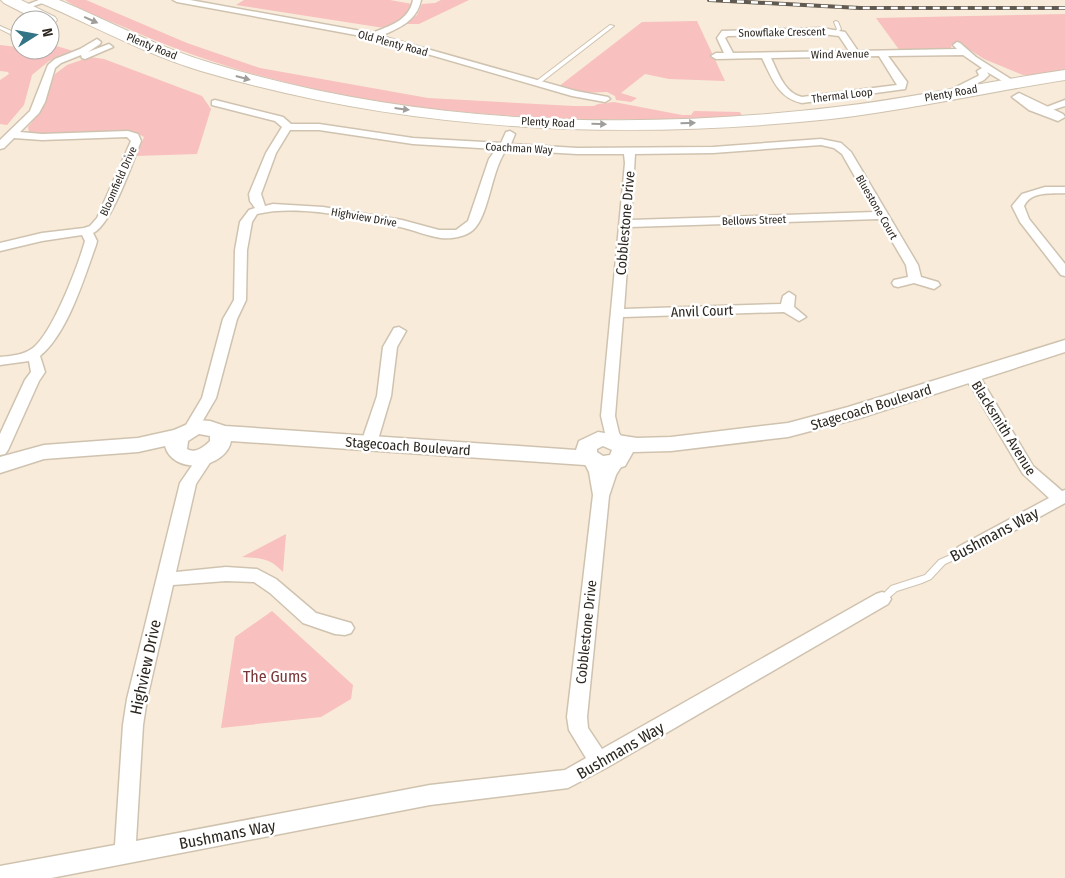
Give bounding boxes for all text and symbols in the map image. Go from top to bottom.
north arrow [10,10,60,60]
one-way arrow [84,16,98,24]
street label: Snowflake Crescent [738,25,826,40]
text: N [38,27,56,38]
street label: Old Plenty Road [356,28,429,59]
street label: Plenty Road [125,30,179,63]
street label: Wind Avenue [811,47,869,62]
one-way arrow [235,74,250,82]
street label: Plenty Road [924,82,979,105]
street label: Thermal Loop [811,85,873,106]
one-way arrow [394,106,410,114]
street label: Plenty Road [521,115,575,130]
one-way arrow [680,119,696,127]
one-way arrow [591,120,607,128]
street label: Coachman Way [485,140,553,157]
street label: Bloomfield Drive [97,144,140,218]
street label: Cobblestone Drive [612,170,639,276]
street label: Bluestone Court [853,173,900,242]
street label: Highview Drive [330,205,398,230]
street label: Bellows Street [722,213,787,228]
street label: Anvil Court [671,302,734,321]
street label: Blacksmith Avenue [968,378,1039,479]
street label: Stagecoach Boulevard [809,381,934,434]
street label: Stagecoach Boulevard [345,434,471,459]
street label: Bushmans Way [947,503,1043,566]
street label: Cobblestone Drive [573,579,600,685]
street label: Highview Drive [126,618,165,716]
park label: The Gums [243,667,307,686]
street label: Bushmans Way [573,717,668,783]
street label: Bushmans Way [177,816,278,853]

